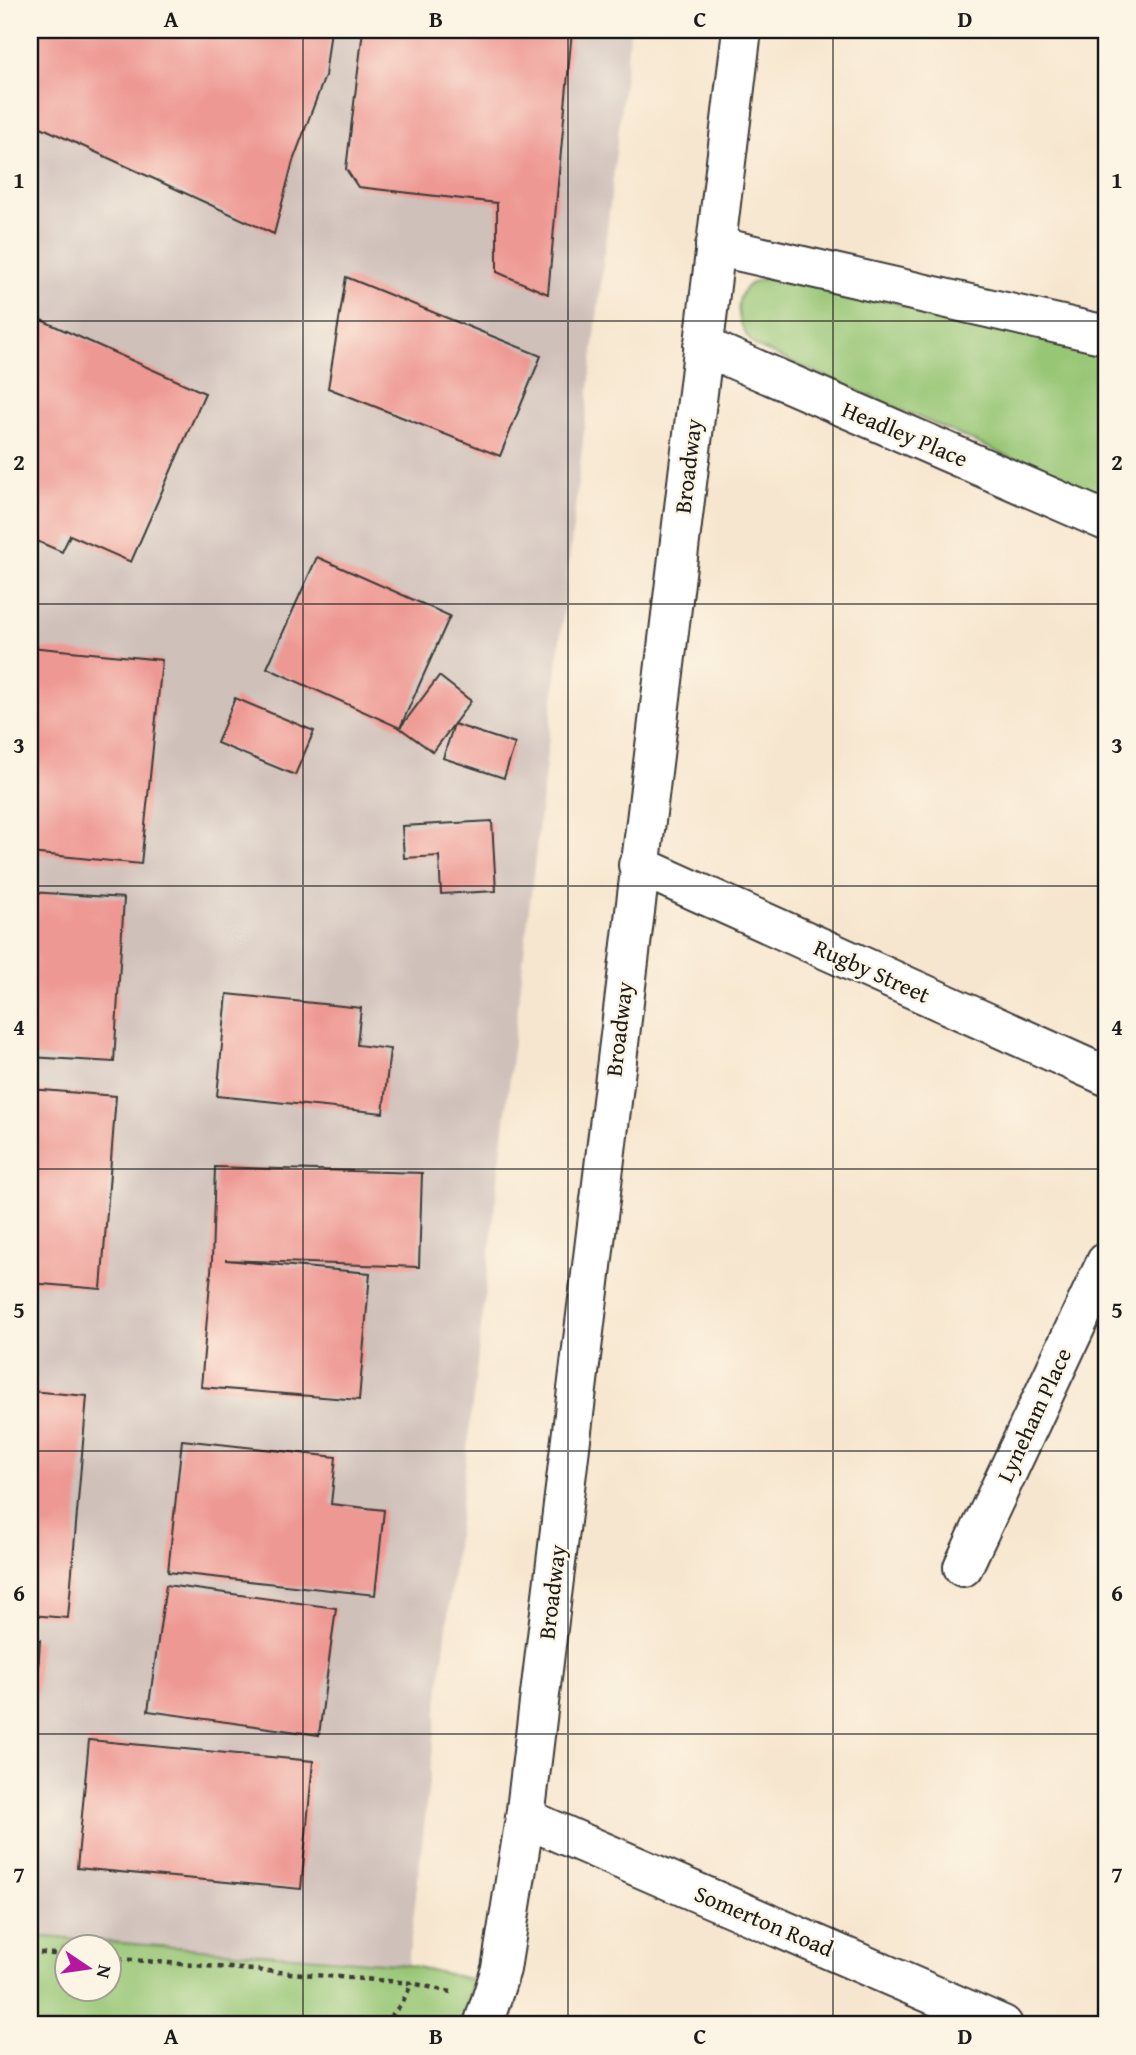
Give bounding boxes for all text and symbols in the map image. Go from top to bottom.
text: A [164,2,179,35]
text: B [429,2,443,35]
text: C [693,2,707,35]
text: D [958,2,973,35]
text: 1 [13,163,25,196]
text: 1 [1111,163,1123,196]
street label: Headley Place [837,392,973,475]
street label: Broadway [665,416,710,515]
text: 2 [13,445,25,478]
text: 2 [1111,445,1123,478]
text: 3 [13,728,25,761]
text: 3 [1111,728,1123,761]
street label: Rugby Street [809,930,935,1011]
street label: Broadway [596,979,641,1078]
text: 4 [13,1010,25,1043]
text: 4 [1111,1010,1123,1043]
text: 5 [13,1293,25,1326]
text: 5 [1111,1293,1123,1326]
street label: Lyneham Place [988,1342,1079,1487]
street label: Broadway [529,1542,574,1641]
text: 6 [13,1576,25,1609]
text: 6 [1111,1576,1123,1609]
text: 7 [13,1858,25,1891]
text: 7 [1111,1858,1123,1891]
street label: Somerton Road [690,1876,839,1965]
north arrow [52,1932,122,2002]
text: N [89,1962,120,1981]
text: A [164,2019,179,2052]
text: B [429,2019,443,2052]
text: C [693,2019,707,2052]
text: D [958,2019,973,2052]

